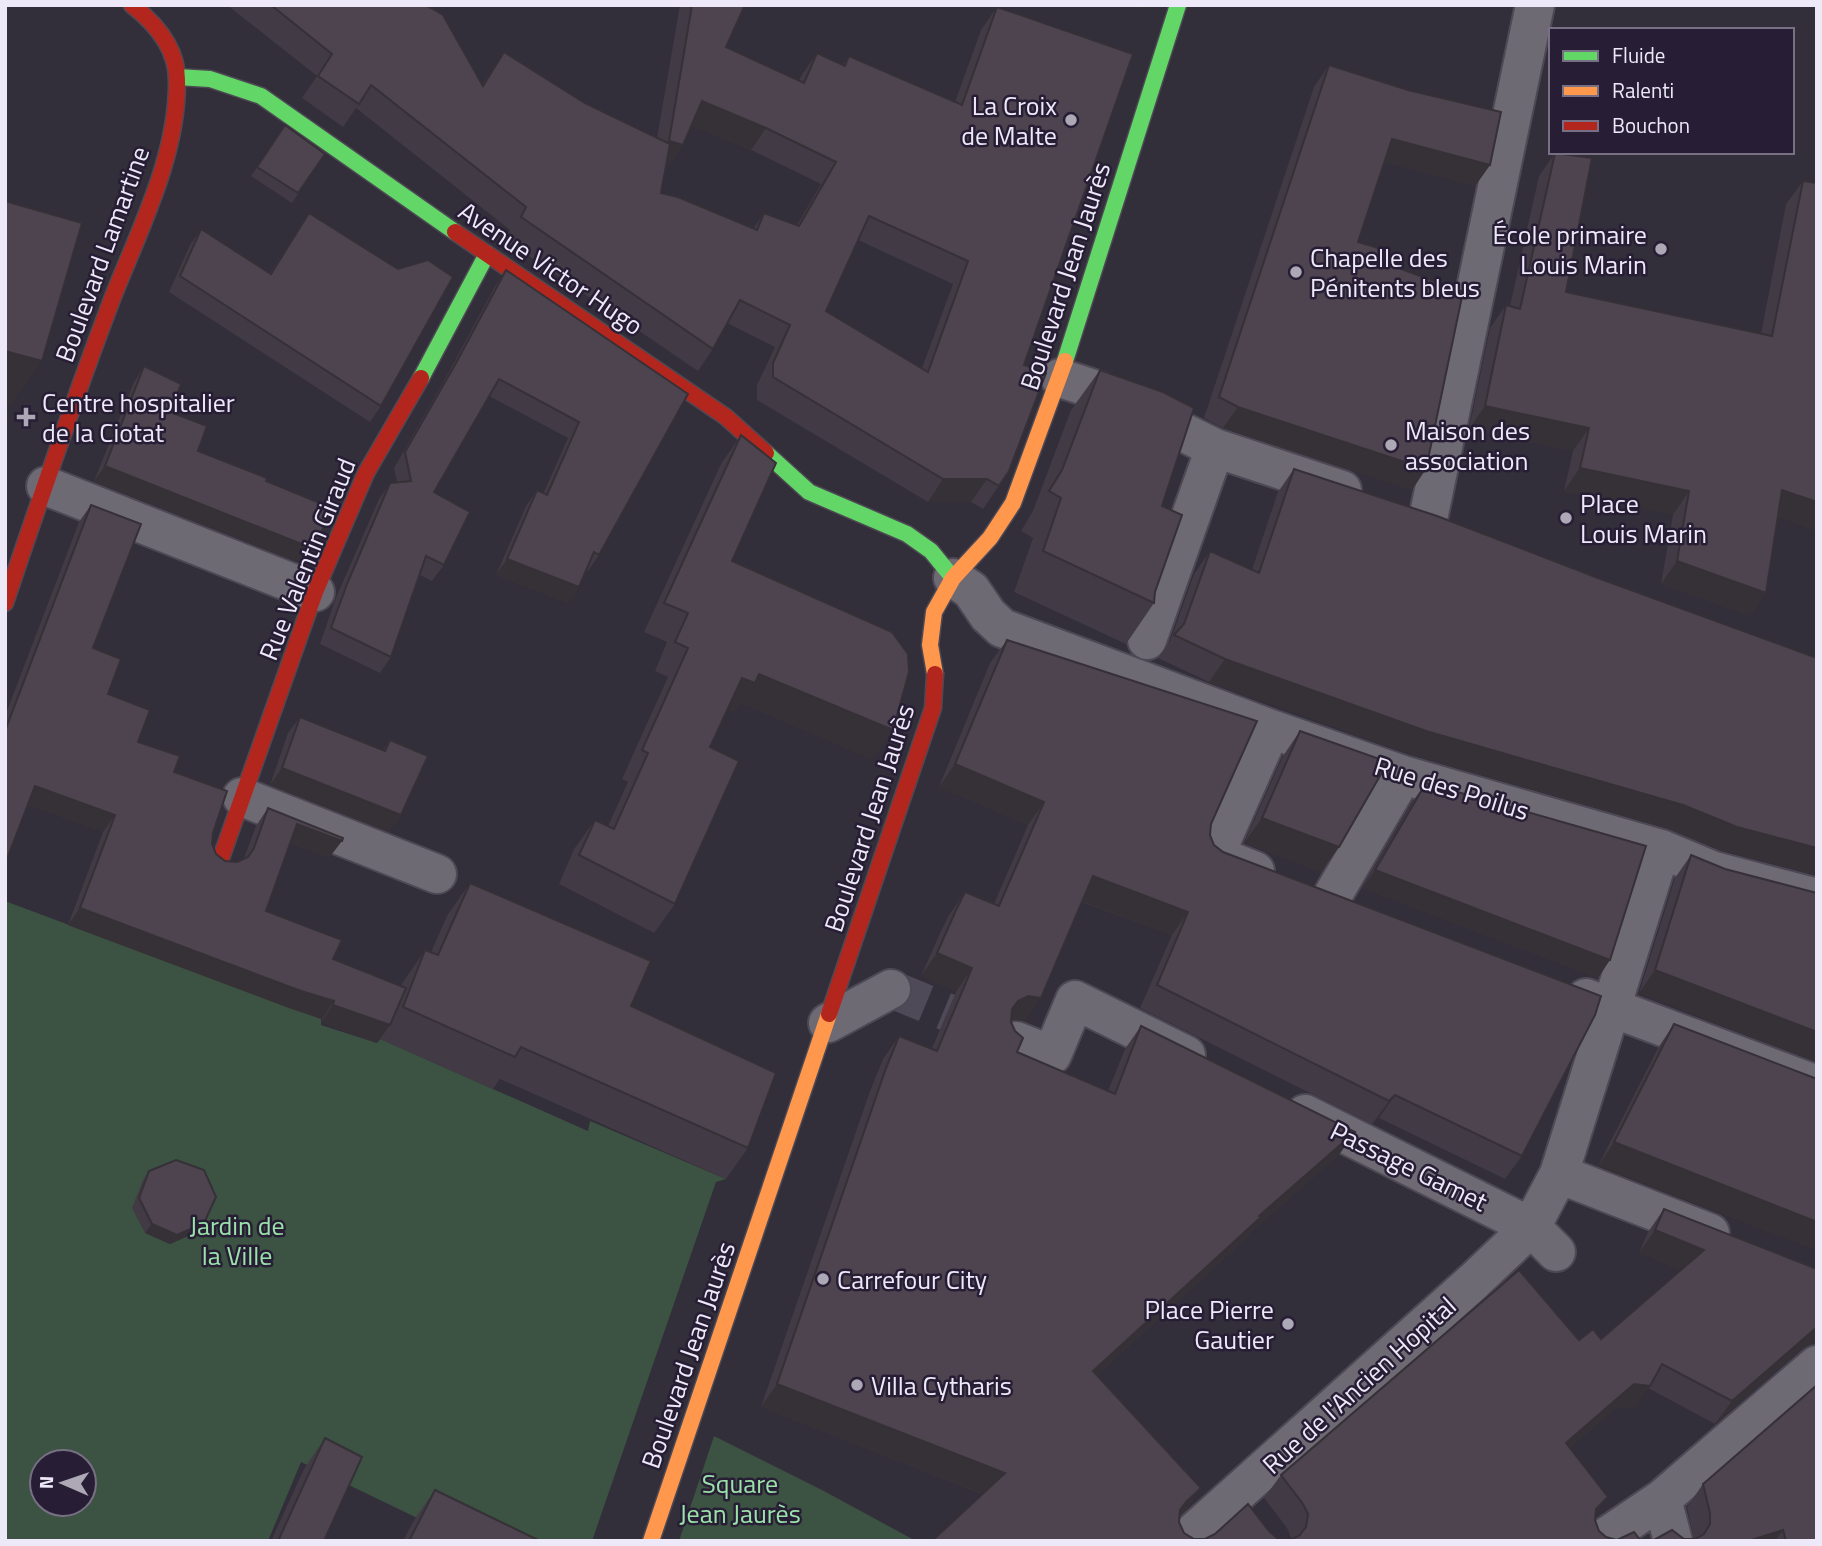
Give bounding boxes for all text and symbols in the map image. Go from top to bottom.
legend [1549,28,1794,154]
text: Fluide [1612,39,1665,71]
text: Ralenti [1612,74,1674,106]
place label: La Croix de Malte [961,86,1057,155]
text: Bouchon [1612,109,1690,141]
marker: La Croix de Malte [1063,112,1079,128]
street label: Boulevard Lamartine [45,141,159,367]
street label: Boulevard Jean Jaurès [1010,157,1120,395]
street label: Avenue Victor Hugo [451,192,651,344]
place label: École primaire Louis Marin [1492,215,1647,284]
place label: Chapelle des Pénitents bleus [1310,238,1480,307]
marker: École primaire Louis Marin [1653,241,1669,257]
marker: Chapelle des Pénitents bleus [1288,264,1304,280]
place label: Centre hospitalier de la Ciotat [42,383,235,452]
marker: Centre hospitalier de la Ciotat [16,407,36,427]
place label: Maison des association [1405,411,1530,480]
marker: Maison des association [1383,437,1399,453]
street label: Rue Valentin Giraud [249,452,365,666]
place label: Place Louis Marin [1580,484,1707,553]
marker: Place Louis Marin [1558,510,1574,526]
street label: Boulevard Jean Jaurès [814,699,924,937]
street label: Rue des Poilus [1370,746,1534,830]
street label: Passage Gamet [1324,1111,1494,1221]
park label: Jardin de la Ville [189,1206,285,1275]
street label: Boulevard Jean Jaurès [631,1236,745,1474]
place label: Carrefour City [837,1260,987,1299]
marker: Carrefour City [815,1271,831,1287]
street label: Rue de l'Ancien Hopital [1253,1287,1465,1483]
place label: Place Pierre Gautier [1144,1290,1274,1359]
marker: Place Pierre Gautier [1280,1316,1296,1332]
place label: Villa Cytharis [871,1366,1012,1405]
marker: Villa Cytharis [849,1377,865,1393]
north arrow [28,1448,98,1518]
park label: Square Jean Jaurès [679,1464,801,1533]
text: N [31,1475,60,1489]

